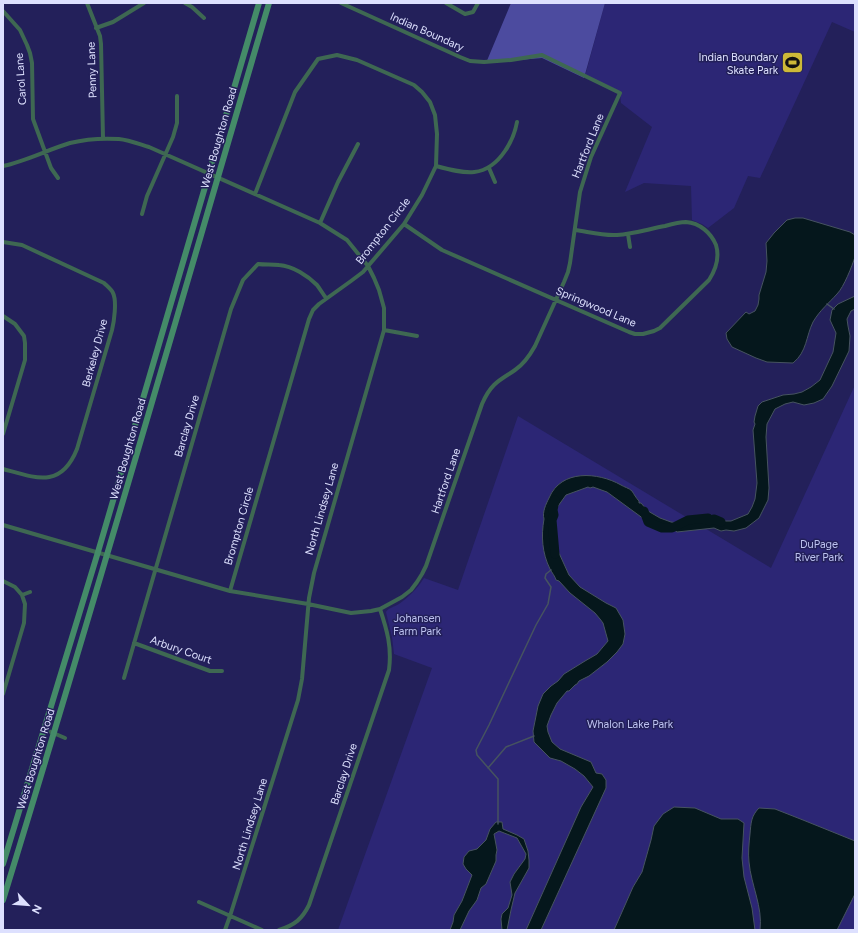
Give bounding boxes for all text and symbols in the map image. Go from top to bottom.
street label: Indian Boundary [388,10,466,54]
street label: Penny Lane [85,42,99,98]
sports icon: Indian Boundary Skate Park [780,50,806,76]
place label: Indian Boundary Skate Park [698,51,779,77]
street label: Carol Lane [13,52,29,106]
street label: West Boughton Road [198,86,240,190]
street label: Hartford Lane [569,112,607,180]
street label: Brompton Circle [353,195,413,267]
street label: Springwood Lane [554,284,638,330]
street label: Berkeley Drive [80,318,110,388]
street label: Barclay Drive [172,394,202,458]
street label: West Boughton Road [107,397,149,501]
street label: Hartford Lane [429,446,463,516]
street label: North Lindsey Lane [303,461,341,557]
street label: Brompton Circle [222,485,256,567]
park label: DuPage River Park [795,538,844,564]
park label: Johansen Farm Park [393,612,442,638]
street label: Arbury Court [148,633,214,667]
street label: West Boughton Road [14,707,58,811]
park label: Whalon Lake Park [587,718,674,731]
street label: Barclay Drive [328,742,360,806]
street label: North Lindsey Lane [230,776,270,872]
north arrow [8,885,48,925]
text: N [29,902,44,916]

